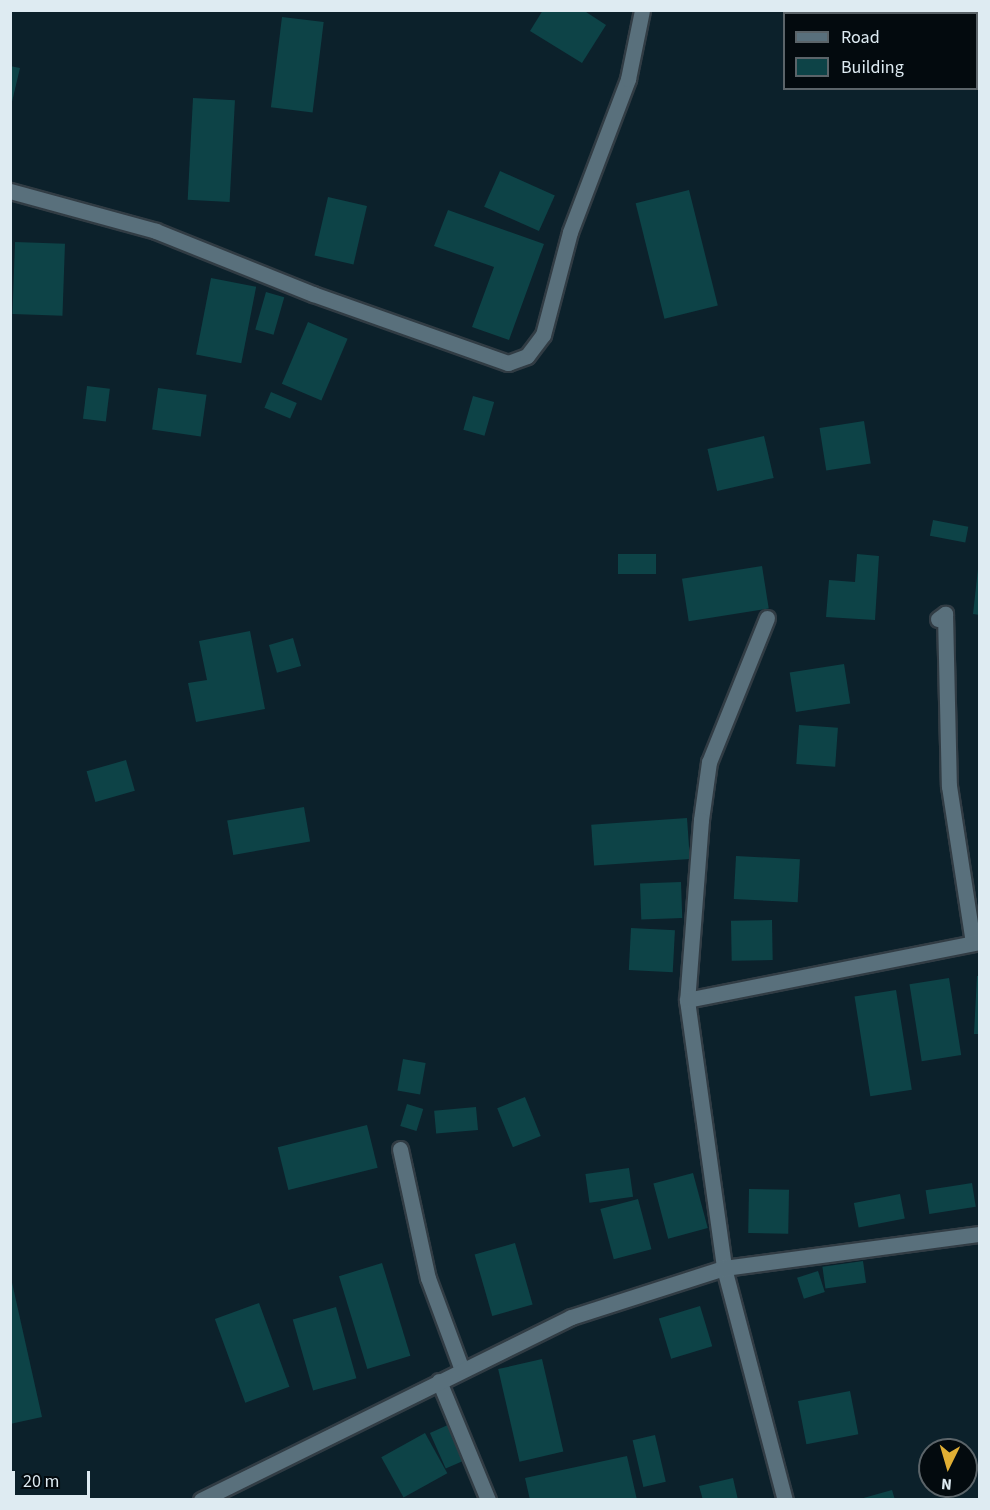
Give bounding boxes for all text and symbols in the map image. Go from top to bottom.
legend [783,12,978,90]
text: Road [841,25,880,50]
text: Building [841,55,904,80]
north arrow [918,1438,978,1498]
scale bar [15,1459,93,1497]
text: 20 m [23,1469,59,1494]
text: N [940,1473,953,1495]

